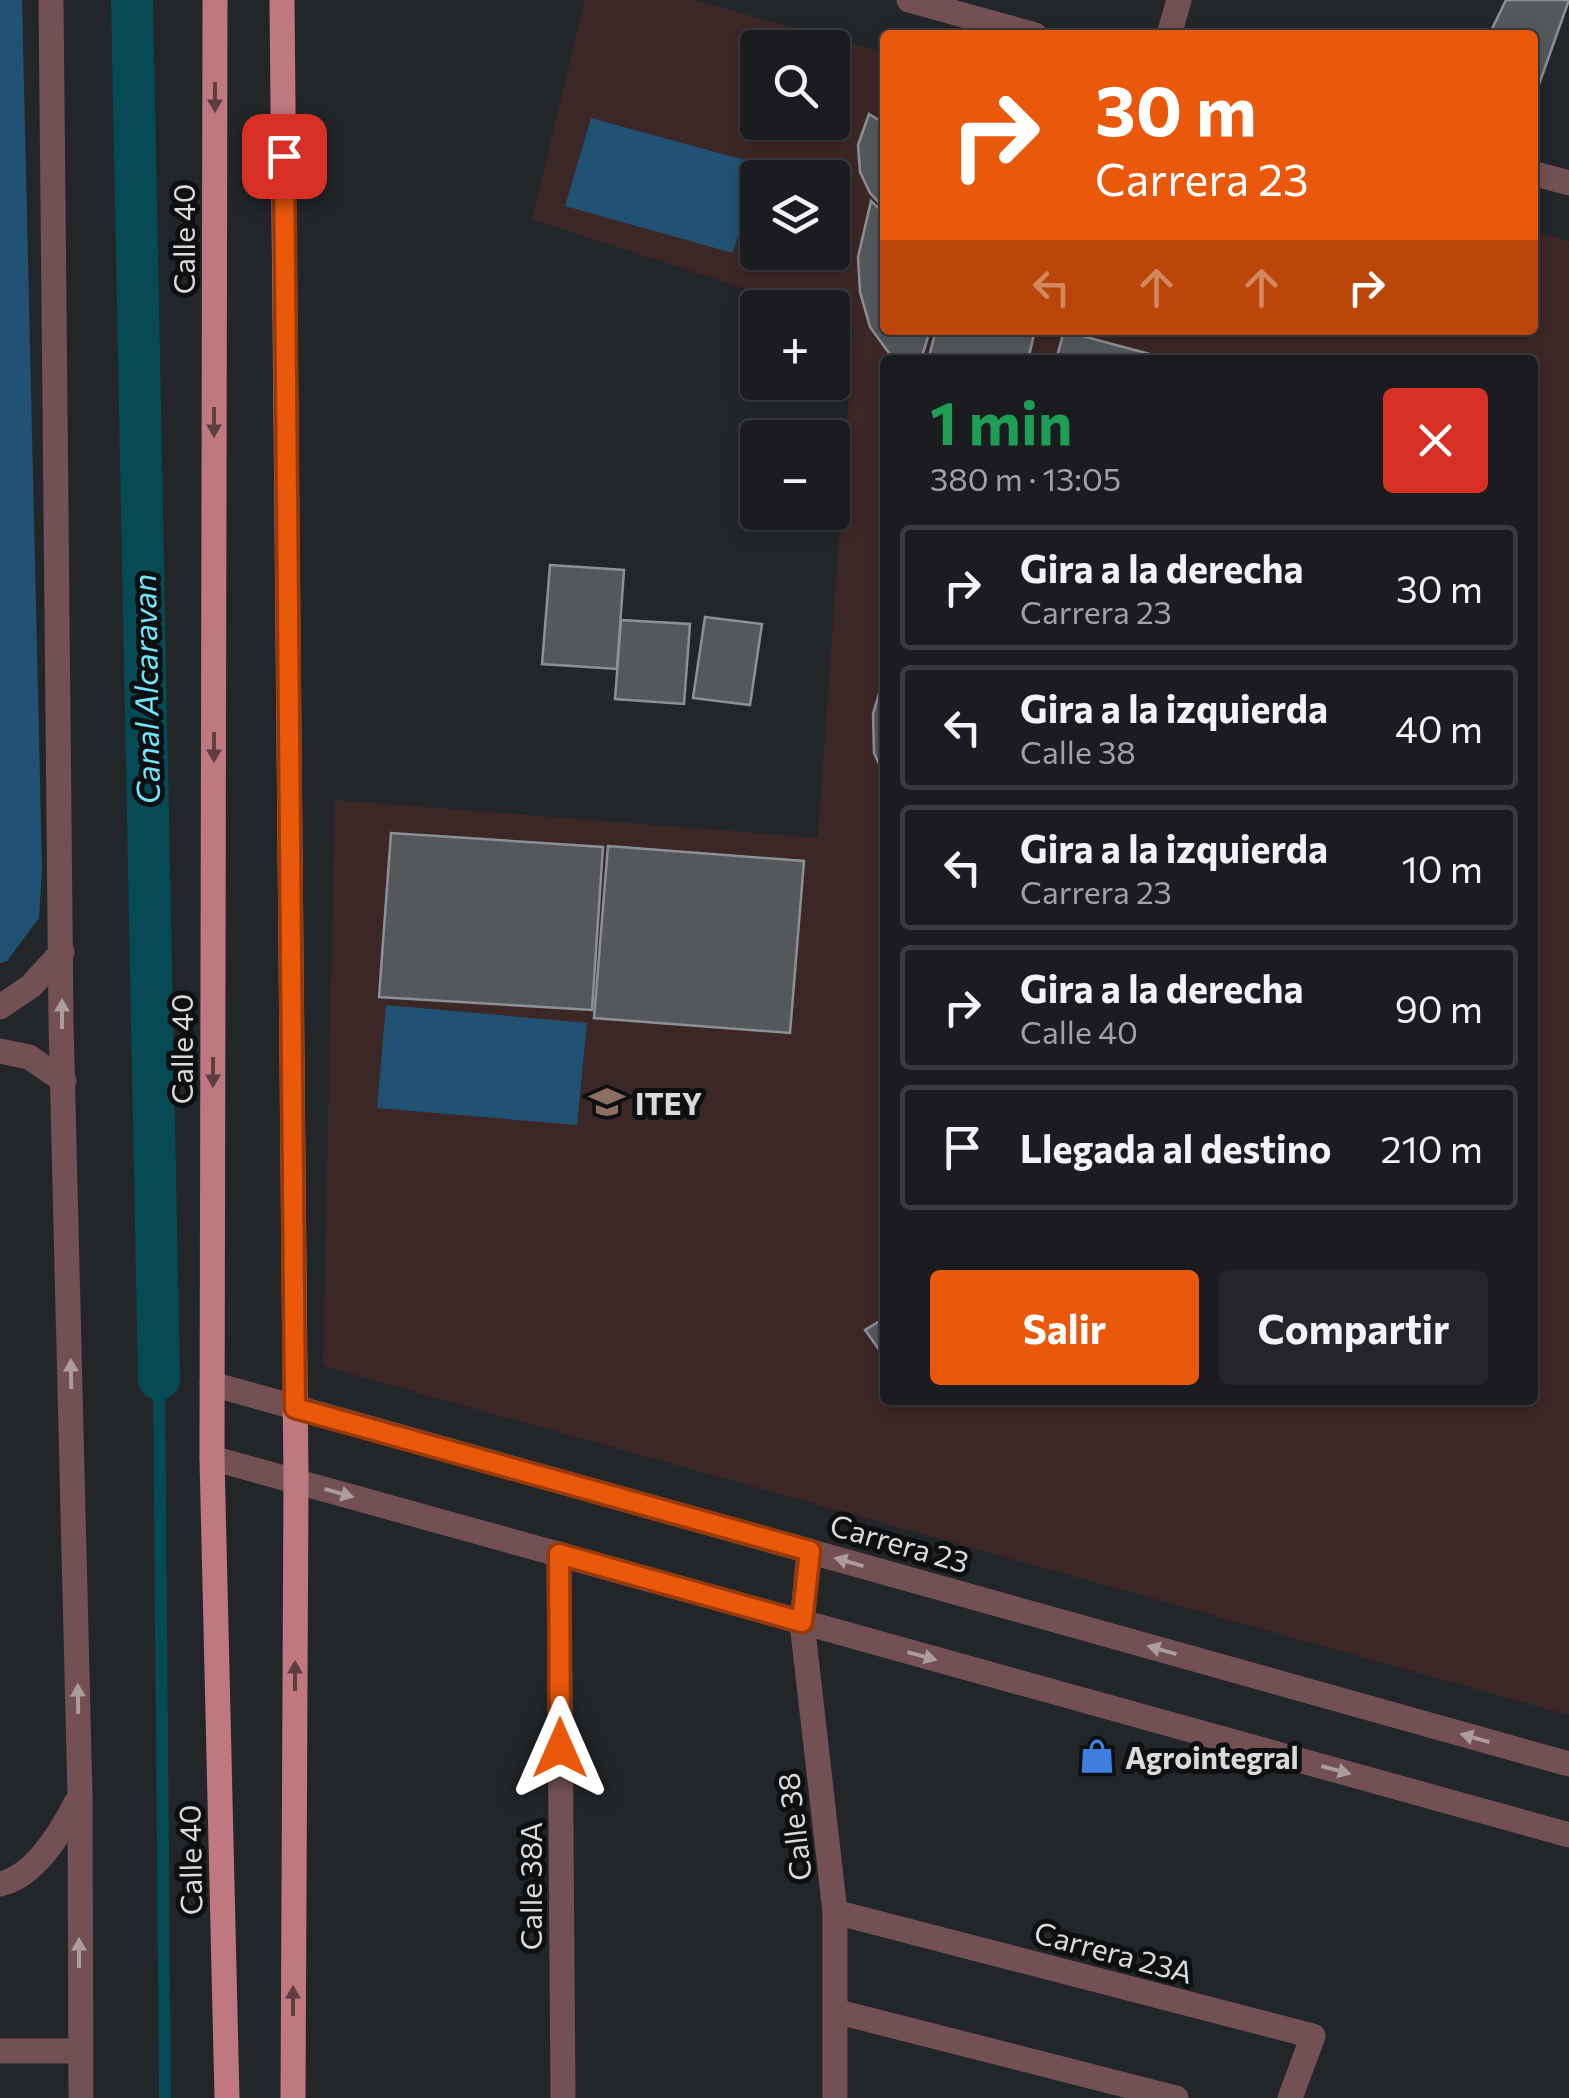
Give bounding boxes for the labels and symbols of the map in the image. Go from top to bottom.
one-way arrow [207,82,223,114]
pin [242,114,327,199]
street label: Calle 40 [164,184,201,294]
one-way arrow [206,407,222,439]
water label: Canal Alcaravan [123,573,167,805]
one-way arrow [206,732,222,764]
street label: Calle 40 [162,994,199,1104]
one-way arrow [54,997,70,1029]
one-way arrow [205,1057,221,1089]
school or university icon: ITEY [588,1083,626,1121]
place label: ITEY [635,1084,702,1121]
one-way arrow [62,1357,78,1389]
one-way arrow [324,1486,355,1501]
street label: Carrera 23 [826,1505,974,1579]
one-way arrow [834,1554,864,1569]
one-way arrow [1146,1642,1177,1657]
one-way arrow [907,1648,938,1664]
one-way arrow [287,1659,303,1691]
one-way arrow [69,1682,85,1714]
position arrow [508,1696,612,1800]
one-way arrow [1459,1730,1490,1745]
shop icon: Agrointegral [1078,1737,1116,1775]
place label: Agrointegral [1125,1738,1299,1775]
one-way arrow [1321,1763,1352,1779]
street label: Calle 38 [768,1771,818,1883]
street label: Calle 40 [170,1804,208,1916]
street label: Calle 38A [511,1822,548,1950]
street label: Carrera 23A [1031,1912,1197,1990]
one-way arrow [71,1937,87,1969]
one-way arrow [285,1984,301,2016]

